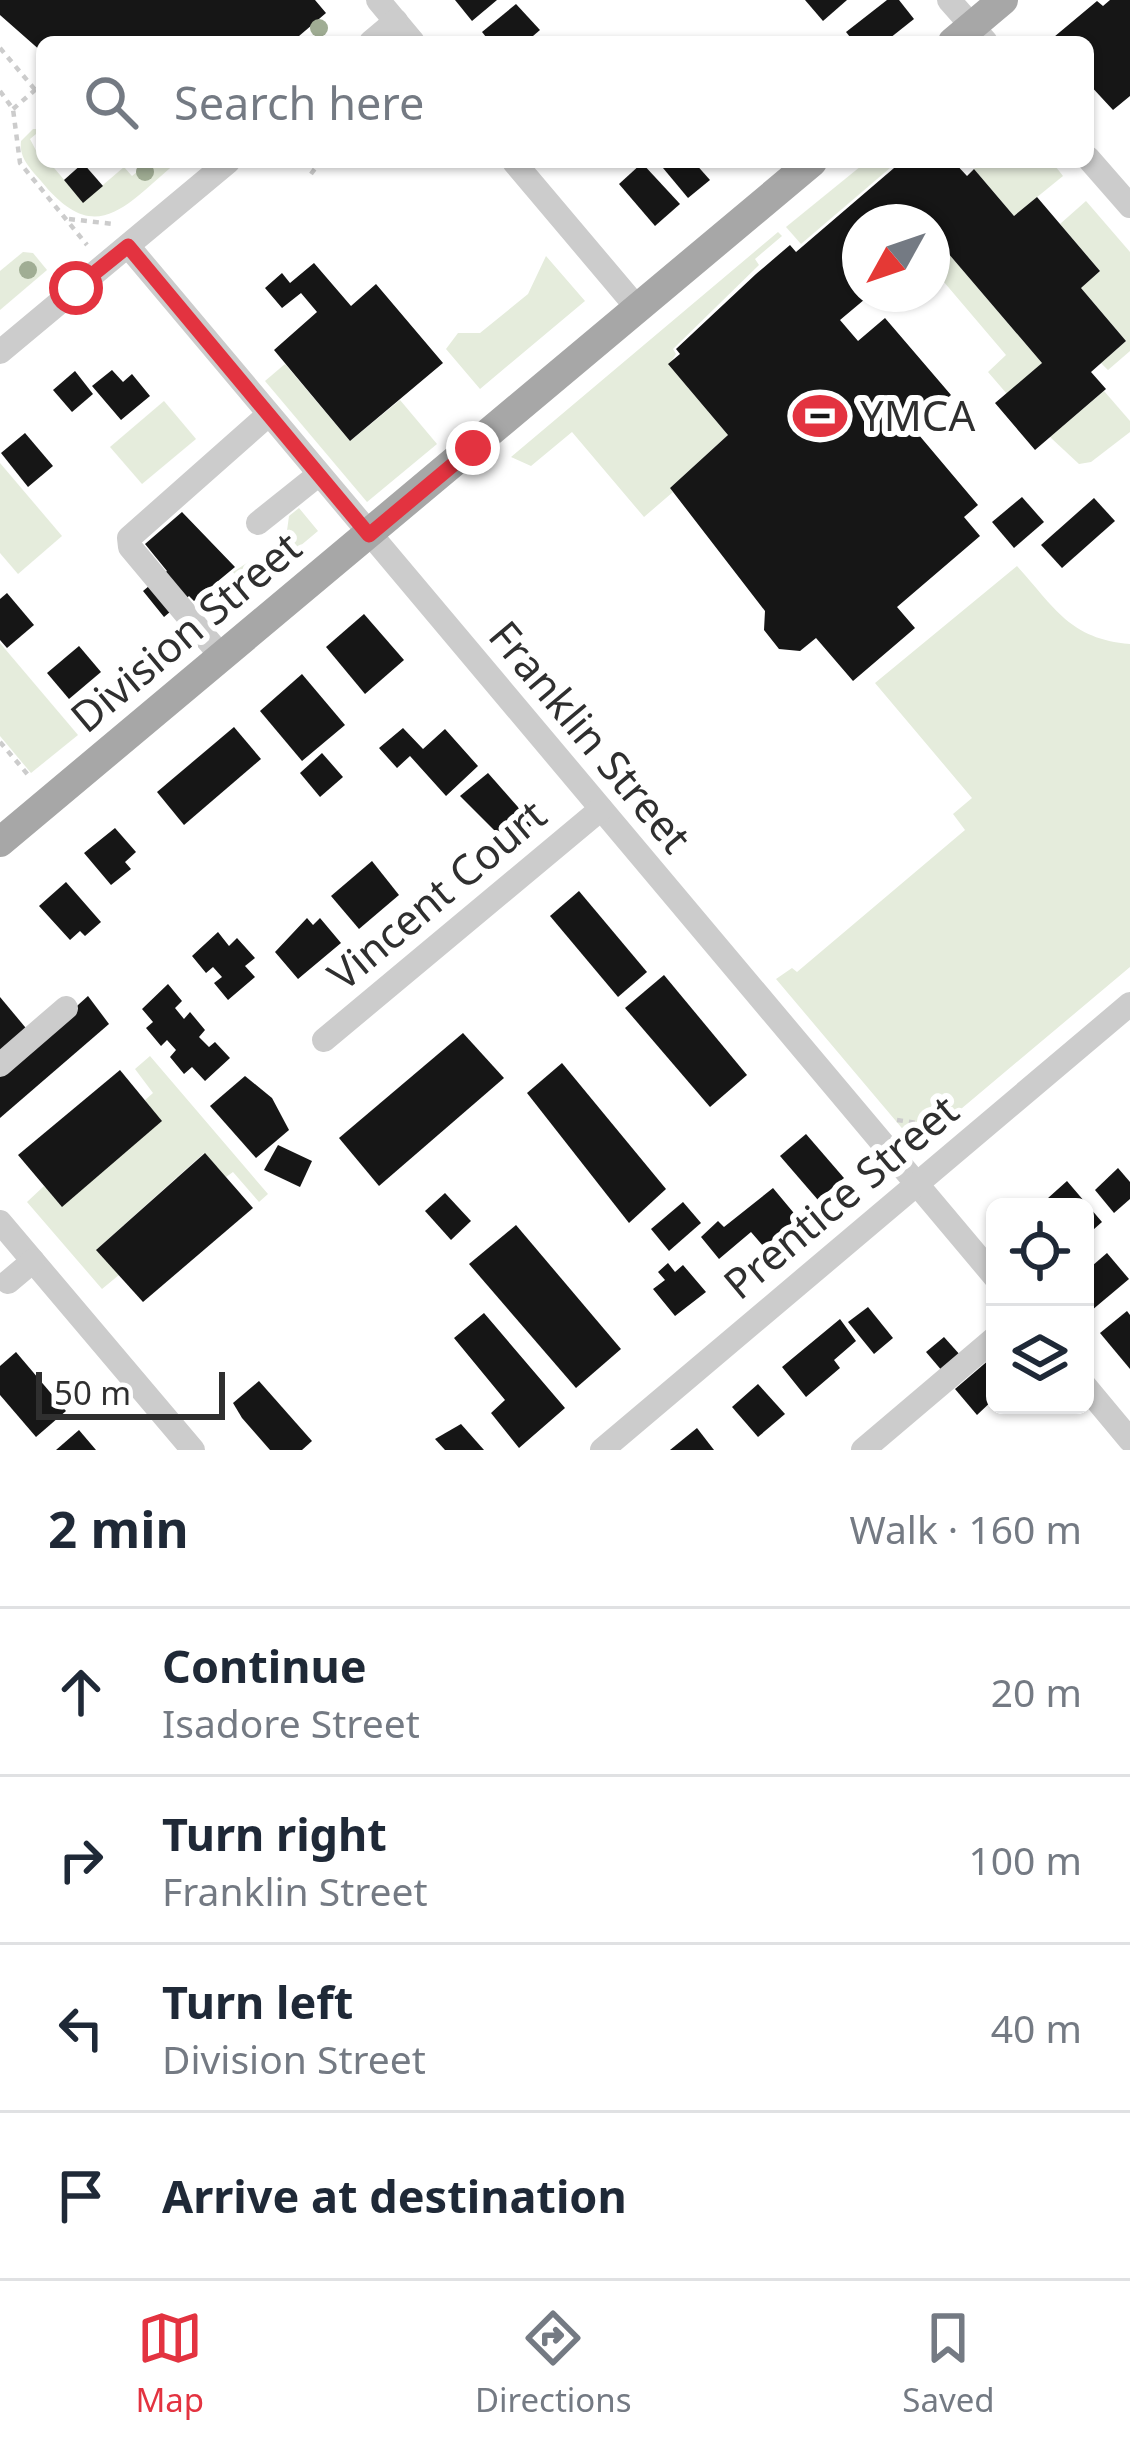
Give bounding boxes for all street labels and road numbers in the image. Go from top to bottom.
street label: Division Street [58,518,312,744]
street label: Franklin Street [477,608,705,864]
street label: Vincent Court [315,786,557,1002]
street label: Prentice Street [711,1081,969,1311]

